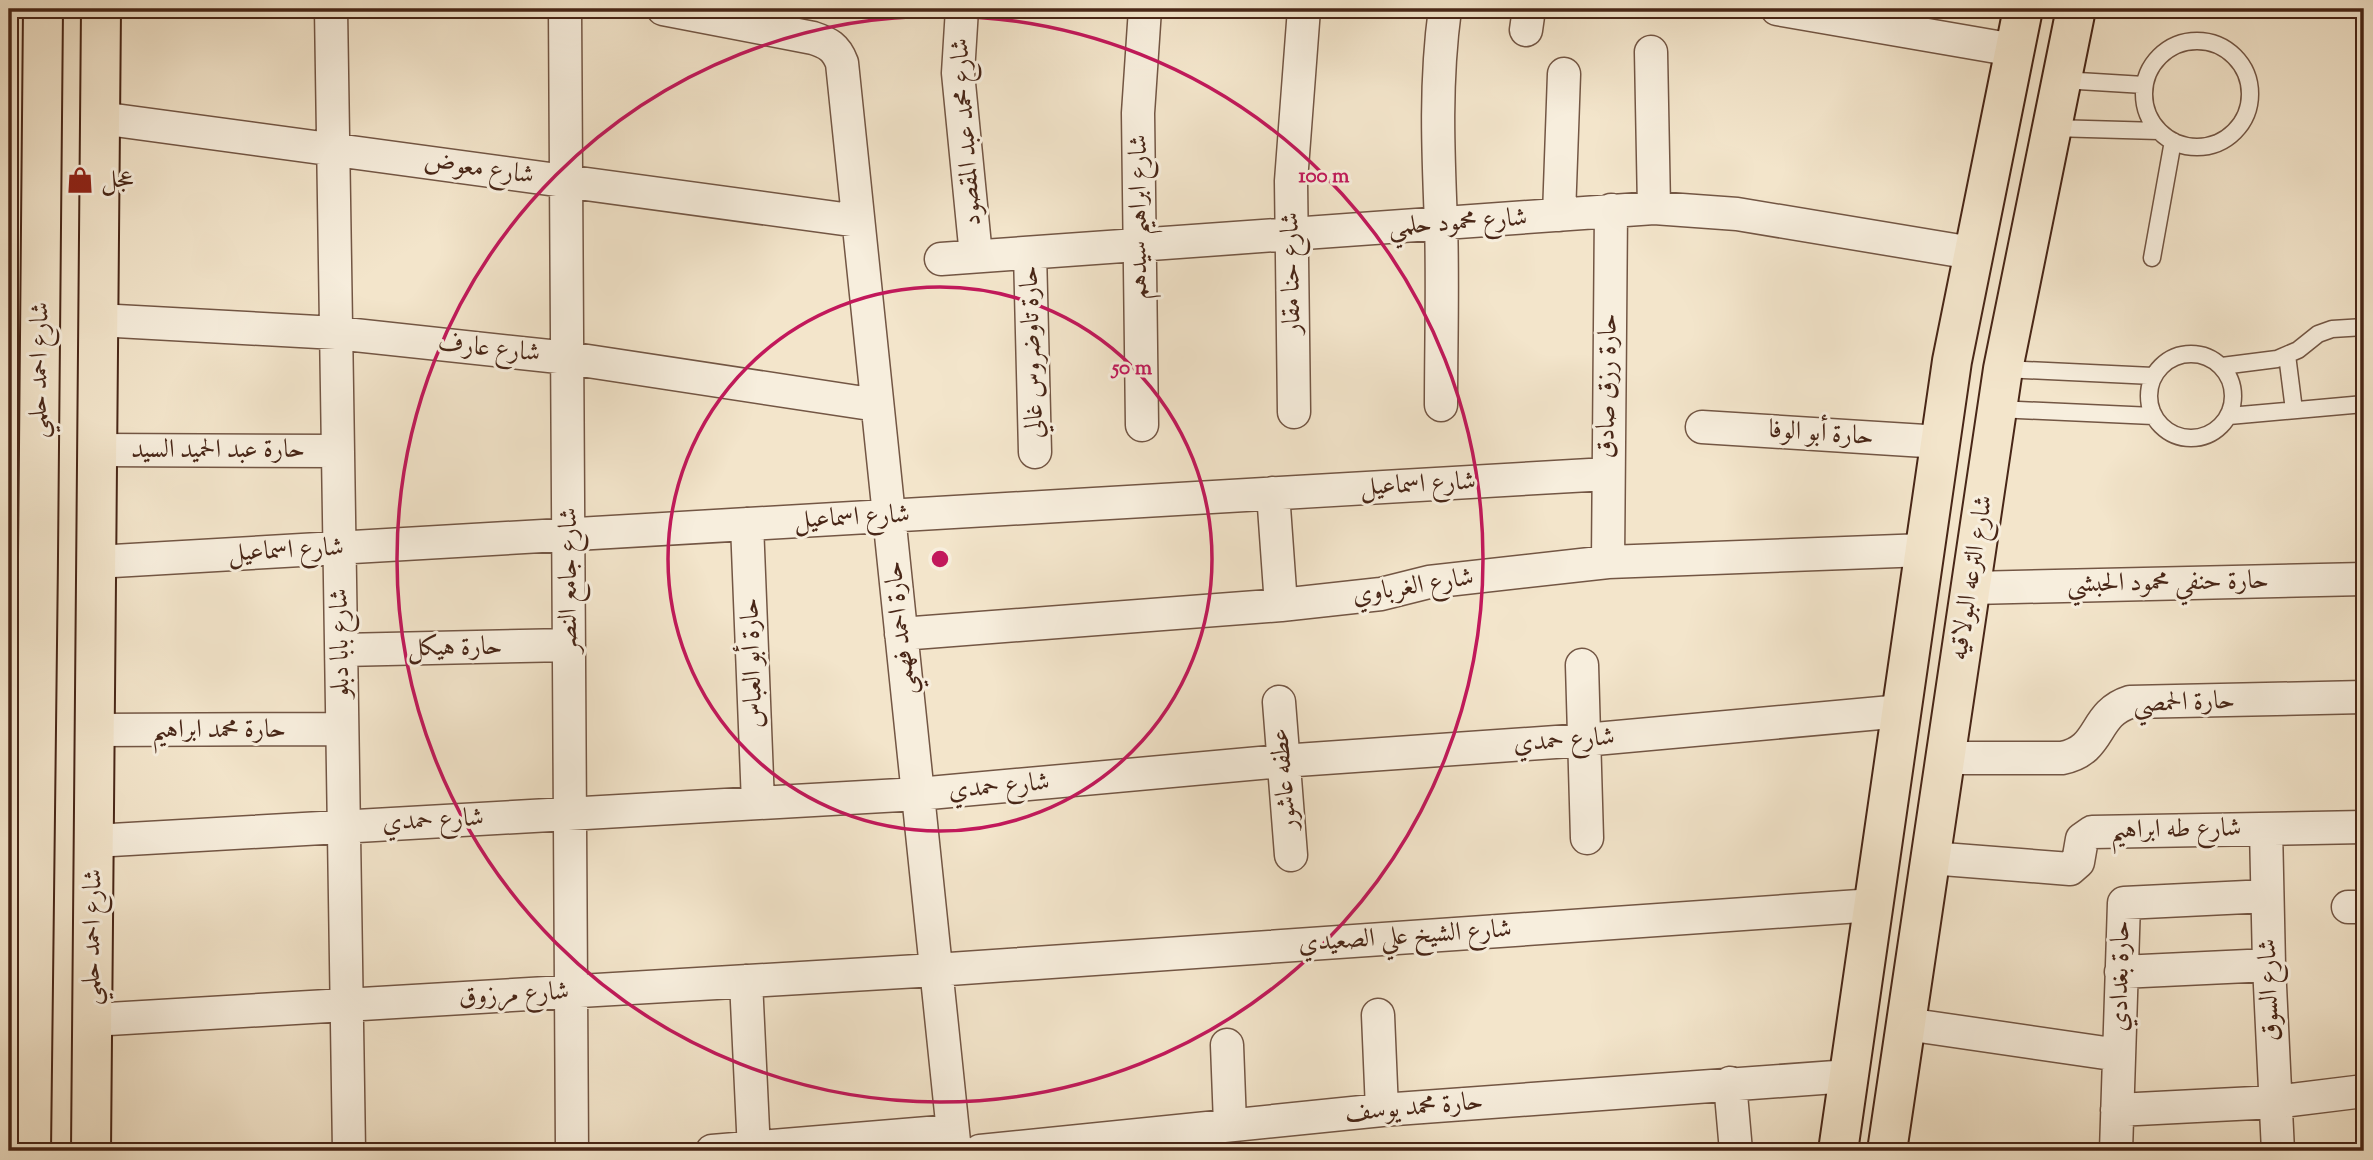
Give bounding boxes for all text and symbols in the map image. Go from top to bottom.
street label: شارع محمد عبد المقصود [942,37,993,227]
street label: شارع ابراهيم سيدهم [1121,135,1163,299]
street label: شارع معوض [421,143,536,196]
place label: عجل [101,162,134,199]
text: 100 m [1299,162,1350,192]
shop icon: عجل [65,165,95,195]
street label: شارع محمود حلمي [1387,200,1529,250]
street label: شارع حنا مقار [1272,212,1313,337]
street label: حارة تاوضروس غالي [1011,265,1056,439]
street label: شارع احمد حلمي [20,302,64,439]
street label: حارة رزق صادق [1588,313,1628,459]
street label: شارع عارف [436,325,542,374]
text: 50 m [1110,354,1153,384]
street label: حارة أبو الوفا [1767,411,1875,456]
street label: حارة عبد الحميد السيد [131,432,305,469]
street label: شارع اسماعيل [1359,463,1477,508]
street label: شارع الترعه البولاقيه [1941,493,2004,663]
street label: شارع اسماعيل [793,496,911,541]
street label: شارع جامع النصر [551,507,591,656]
street label: شارع اسماعيل [227,529,345,574]
centre of rings [928,547,952,571]
street label: حارة احمد فهمي [876,559,930,697]
street label: شارع الغرباوي [1350,559,1477,616]
street label: حارة حنفي محمود الحبشي [2067,563,2269,608]
street label: شارع بابا دبلو [322,588,362,701]
street label: حارة أبو العباس [731,597,774,729]
street label: حارة هيكل [407,629,503,667]
street label: حارة الحمصي [2132,683,2236,726]
street label: حارة محمد ابراهيم [152,712,286,754]
street label: شارع حمدي [1512,719,1616,764]
street label: عطفه عاشور [1262,727,1308,834]
street label: شارع حمدي [947,764,1051,811]
street label: شارع حمدي [381,800,485,843]
street label: شارع طه ابراهيم [2110,810,2242,855]
street label: شارع احمد حلمي [73,869,117,1006]
street label: شارع الشيخ علي الصعيدي [1297,911,1513,967]
street label: حارة بغدادي [2102,920,2140,1032]
street label: شارع السوق [2250,938,2291,1042]
street label: شارع مرزوق [458,974,570,1017]
street label: حارة محمد يوسف [1343,1084,1485,1132]

